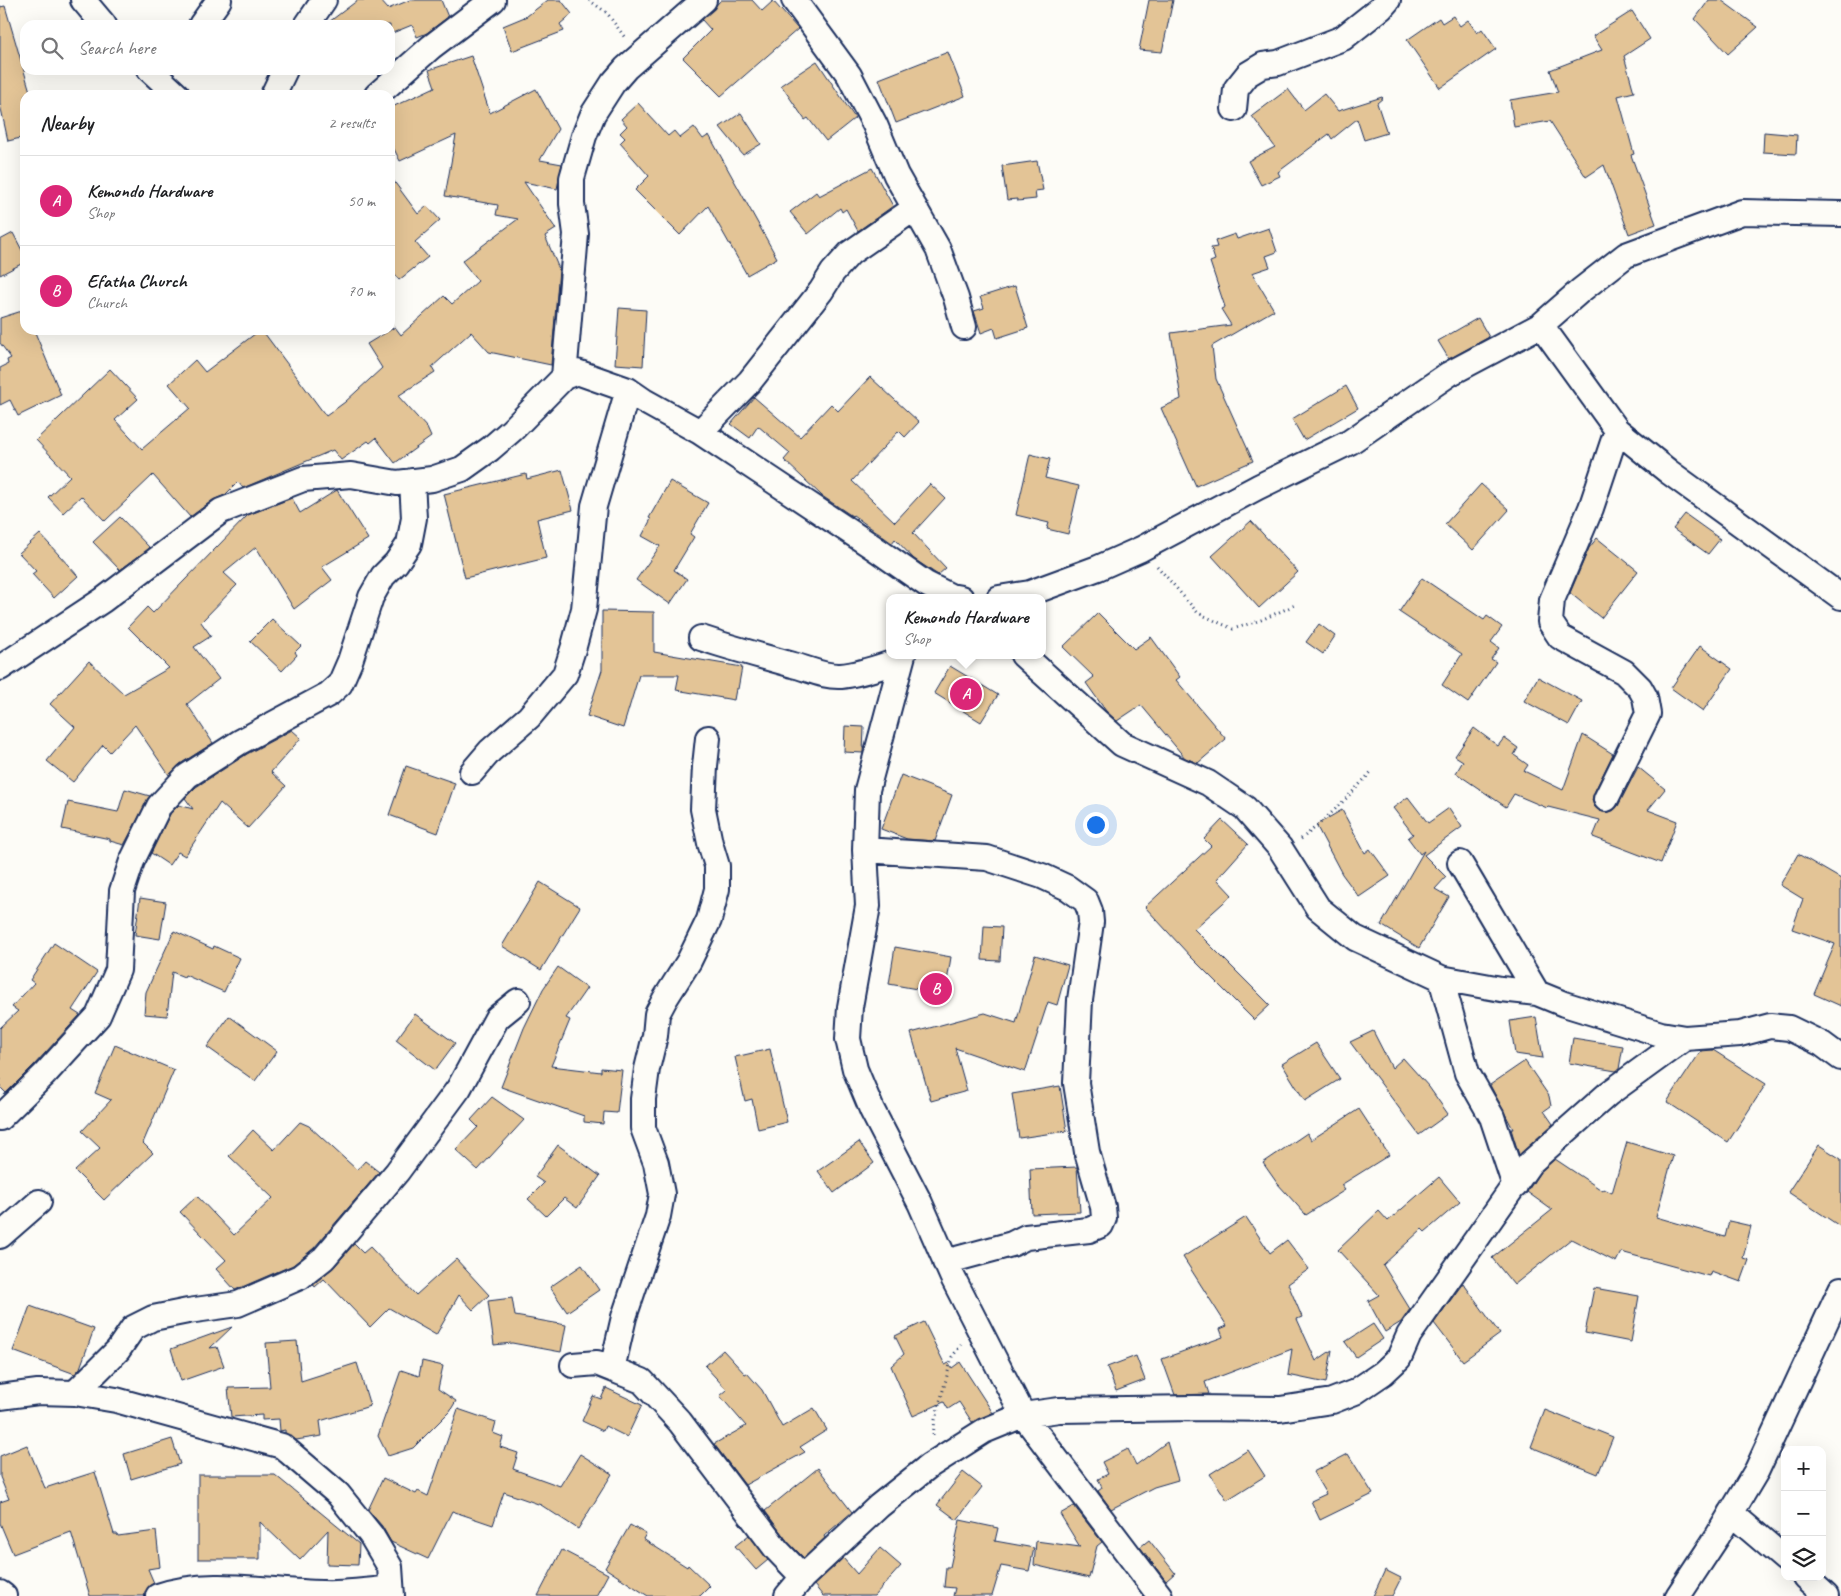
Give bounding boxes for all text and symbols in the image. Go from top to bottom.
search box [20,20,395,75]
icon: search [38,34,66,62]
text: Search here [78,36,155,60]
text: Nearby [40,110,93,136]
text: 2 results [328,113,375,133]
text: Kemondo Hardware [87,179,212,203]
text: A [52,191,60,211]
text: 50 m [348,191,375,211]
text: Shop [87,203,114,223]
text: Efatha Church [87,269,187,293]
text: B [52,281,60,301]
text: 70 m [348,281,375,301]
text: Church [87,293,127,313]
popup [886,594,1046,659]
text: Kemondo Hardware [903,605,1029,629]
text: Shop [903,629,931,649]
pin: A [950,675,982,713]
your location [1083,812,1109,838]
pin: B [920,970,952,1008]
map controls [1781,1446,1826,1581]
button: + [1781,1446,1826,1491]
button: − [1781,1491,1826,1536]
button: layers [1781,1536,1826,1581]

